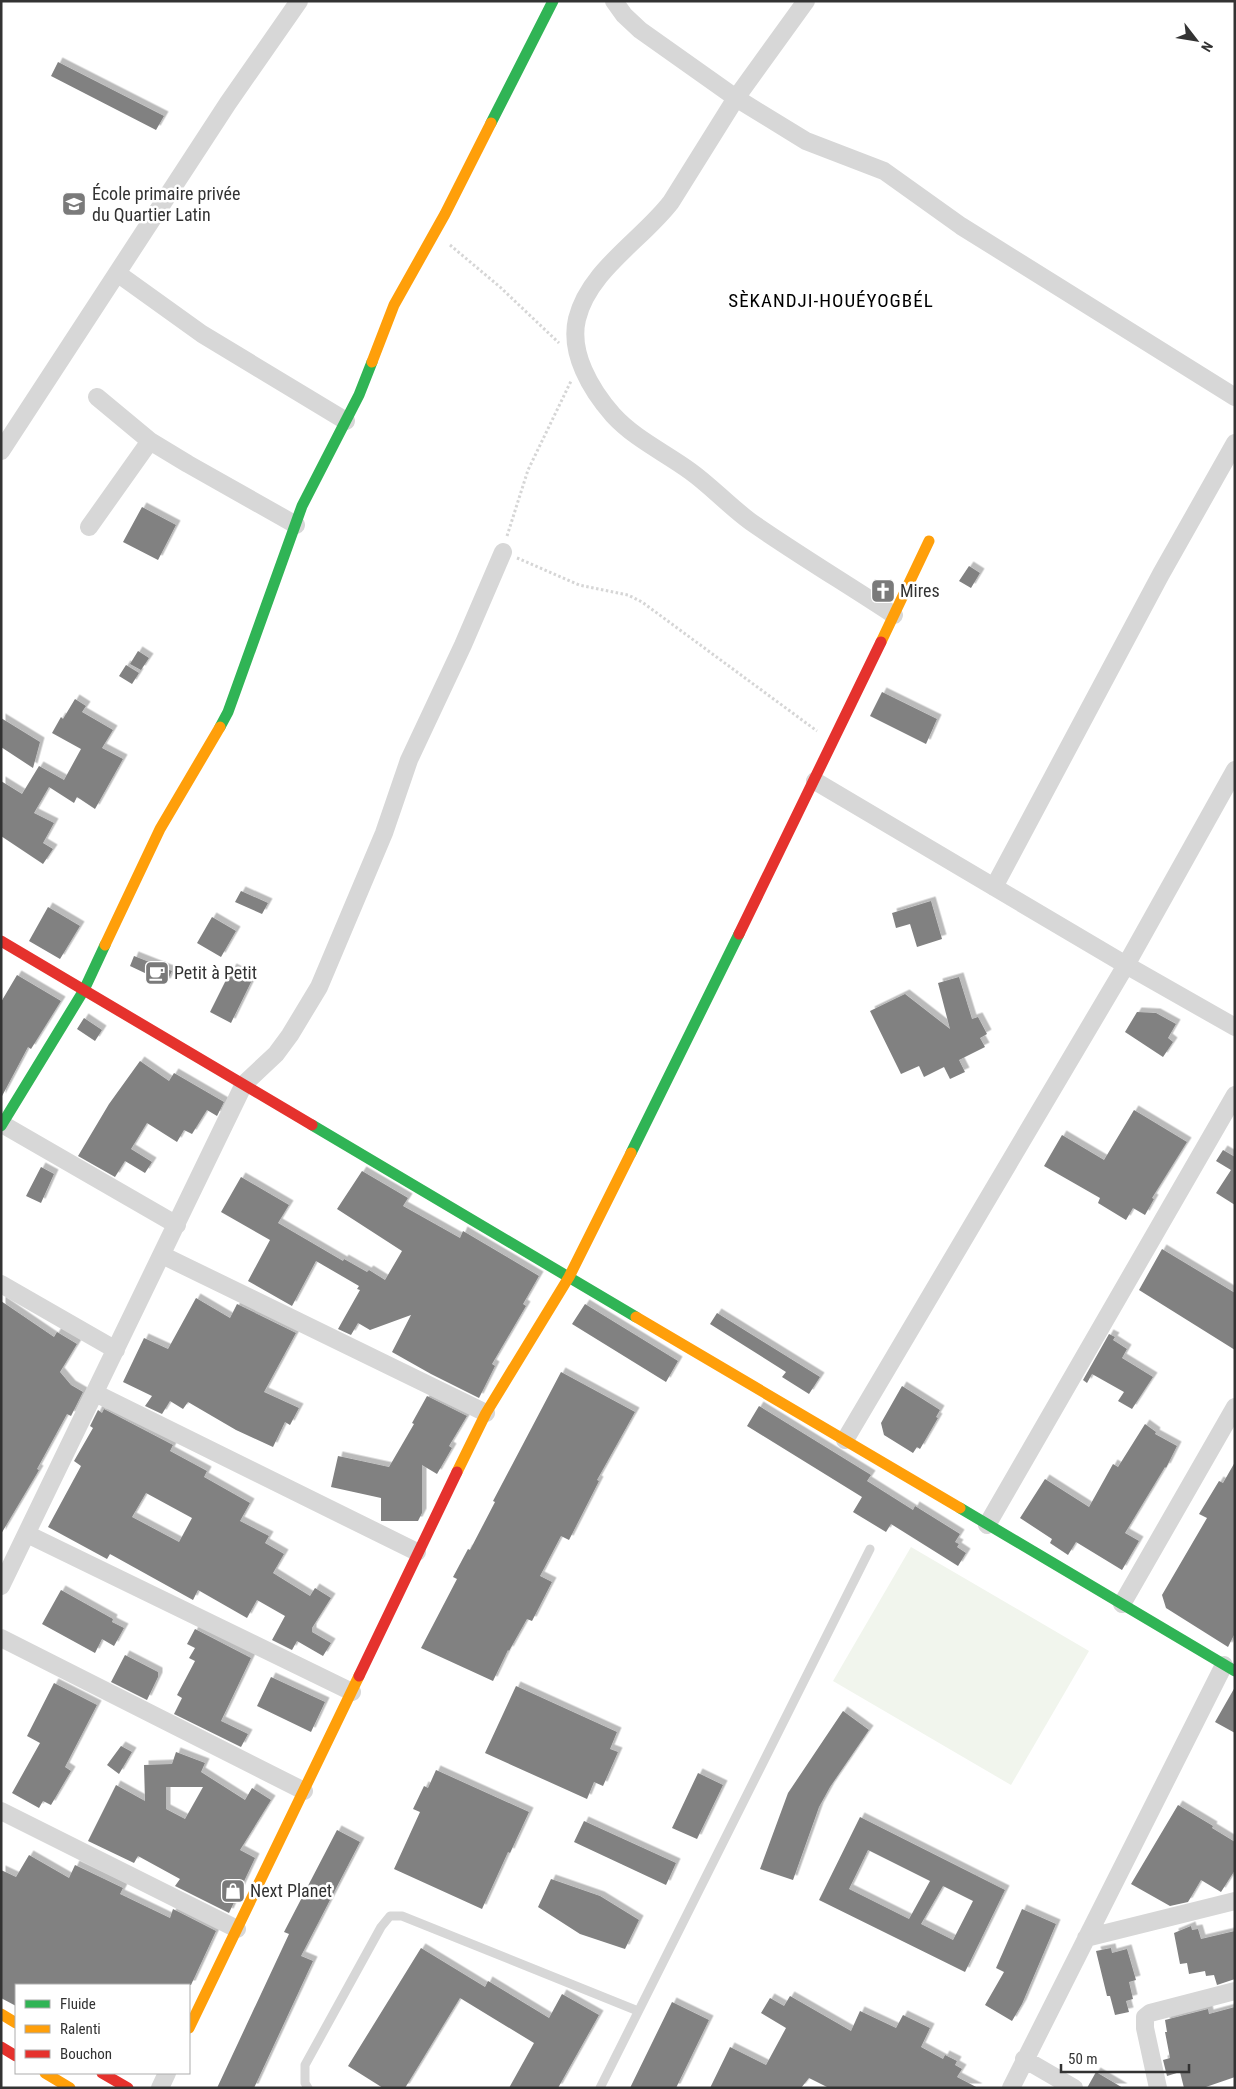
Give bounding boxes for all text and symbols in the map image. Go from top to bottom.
north arrow [1171,15,1221,65]
text: N [1198,39,1216,54]
place label: École primaire privée du Quartier Latin [92,183,240,225]
school or university icon: École primaire privée du Quartier Latin [61,191,87,217]
district label: SÈKANDJI-HOUÉYOGBÉL [728,289,934,312]
church icon: Mires [870,578,896,604]
place label: Mires [900,580,940,601]
cafe icon: Petit à Petit [144,960,170,986]
place label: Petit à Petit [174,962,257,983]
shop icon: Next Planet [220,1878,246,1904]
place label: Next Planet [250,1880,332,1901]
legend [15,1984,190,2074]
text: Fluide [60,1995,96,2013]
text: Ralenti [60,2020,101,2038]
scale bar [1061,2042,1188,2074]
text: Bouchon [60,2045,112,2063]
text: 50 m [1068,2050,1098,2068]

